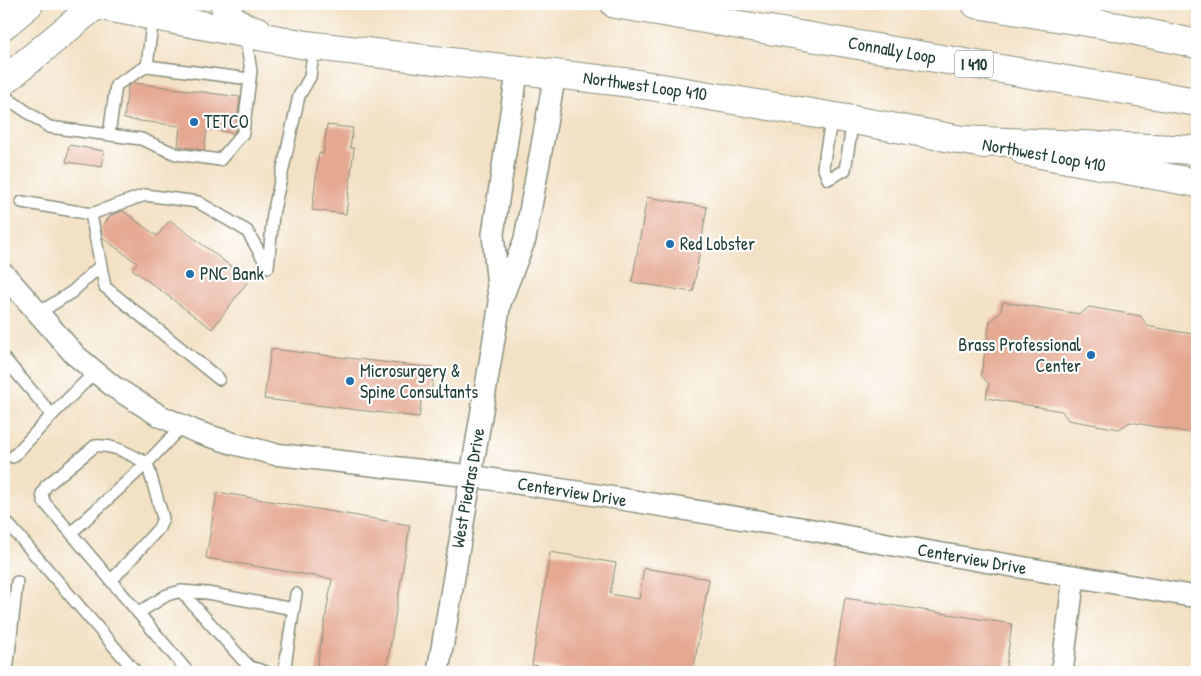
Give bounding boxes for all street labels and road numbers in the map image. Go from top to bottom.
street label: Connally Loop [846,29,938,70]
road number: I 410 [955,51,993,78]
street label: Northwest Loop 410 [582,64,709,107]
street label: Northwest Loop 410 [981,131,1108,178]
street label: West Piedras Drive [445,426,490,550]
street label: Centerview Drive [516,471,628,512]
street label: Centerview Drive [916,537,1029,580]

